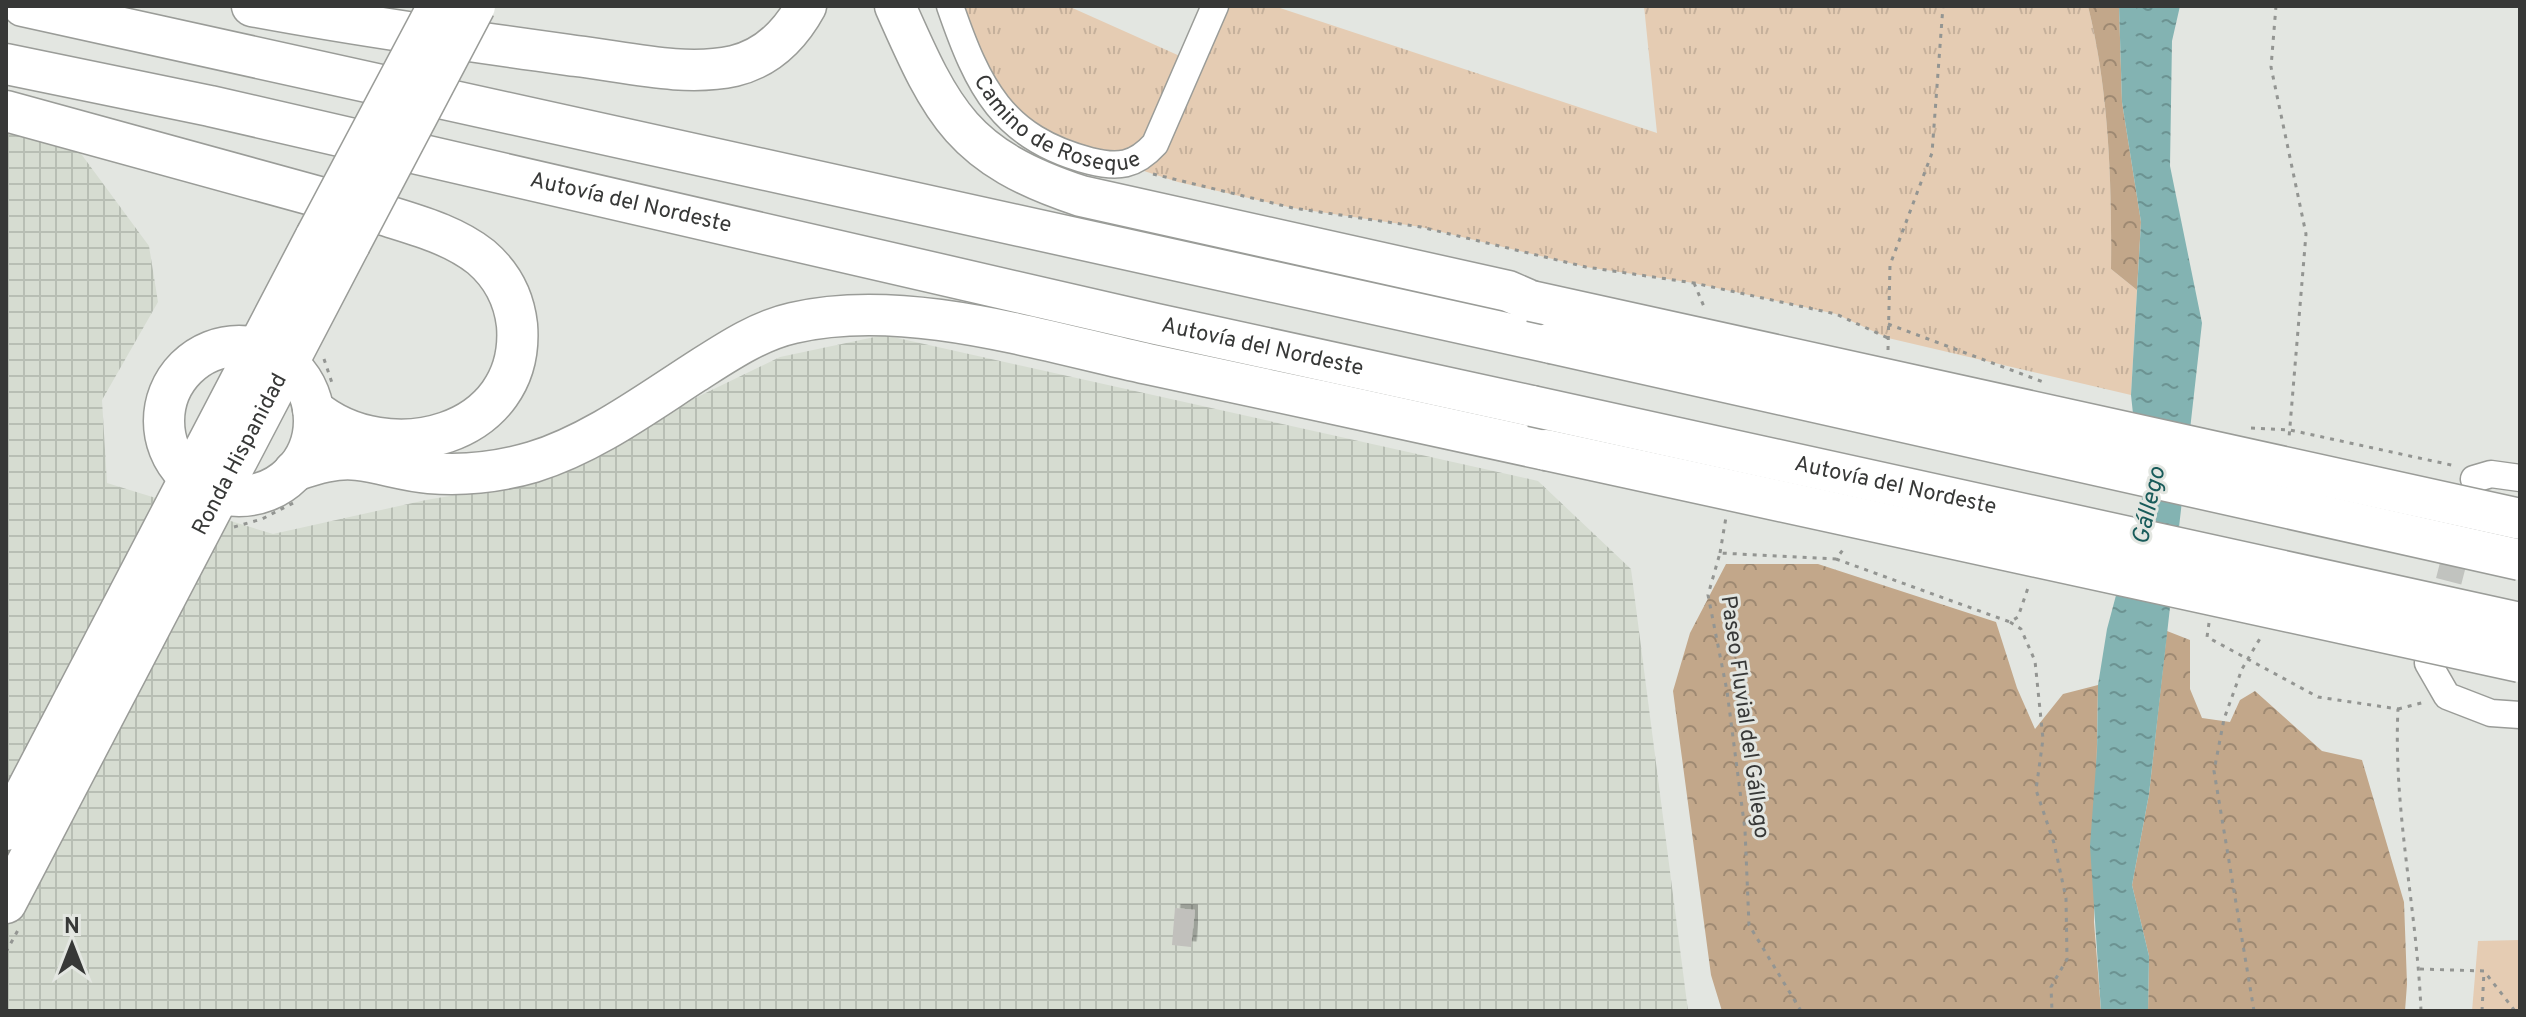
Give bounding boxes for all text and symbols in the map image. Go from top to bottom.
street label: Camino de Roseque [967,70,1145,178]
street label: Autovía del Nordeste [527,167,734,239]
street label: Autovía del Nordeste [1159,312,1366,382]
street label: Ronda Hispanidad [187,369,293,540]
street label: Autovía del Nordeste [1792,451,1999,521]
water label: Gállego [2127,464,2174,548]
street label: Paseo Fluvial del Gállego [1714,594,1774,840]
north arrow [32,905,112,985]
text: N [64,914,80,941]

